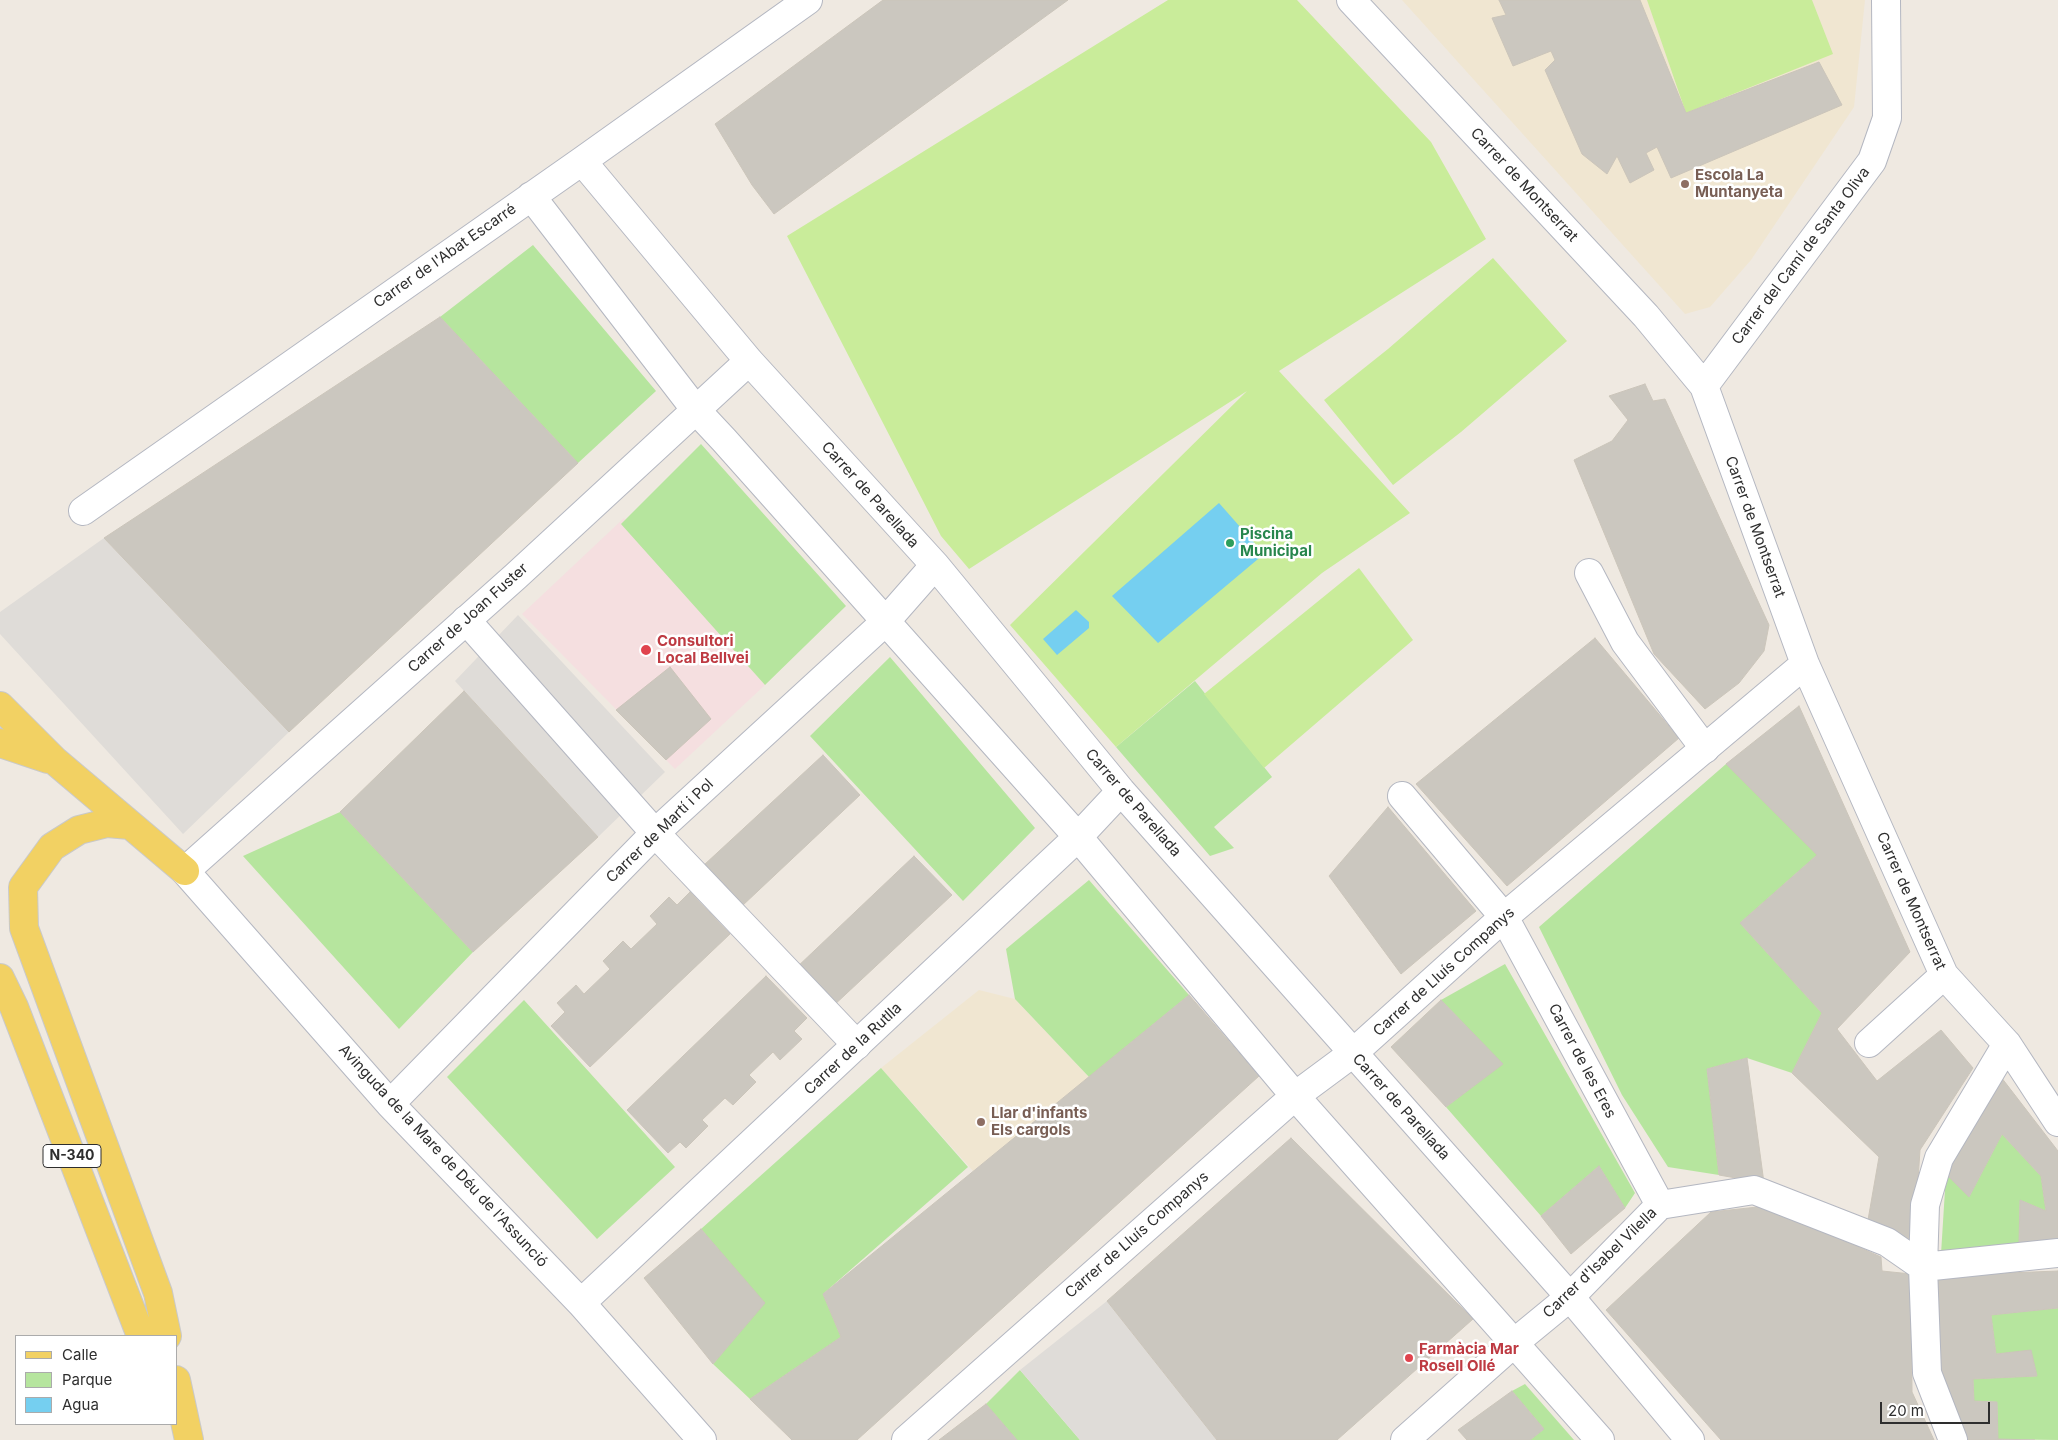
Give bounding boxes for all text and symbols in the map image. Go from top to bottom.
street label: Carrer de Montserrat [1467,124,1581,246]
street label: Carrer del Camí de Santa Oliva [1728,164,1874,348]
place label: Escola La Muntanyeta [1695,166,1783,201]
marker: Escola La Muntanyeta [1679,178,1691,190]
street label: Carrer de l'Abat Escarré [370,200,520,312]
street label: Carrer de Parellada [818,438,922,552]
street label: Carrer de Montserrat [1721,454,1789,600]
place label: Piscina Municipal [1240,525,1312,560]
marker: Piscina Municipal [1224,537,1236,549]
street label: Carrer de Joan Fuster [404,559,532,677]
place label: Consultori Local Bellvei [657,632,749,667]
marker: Consultori Local Bellvei [639,643,653,657]
street label: Carrer de Parellada [1081,745,1185,861]
street label: Carrer de Martí i Pol [603,775,717,887]
street label: Carrer de Montserrat [1872,829,1950,973]
street label: Carrer de Lluís Companys [1370,904,1518,1040]
street label: Carrer de la Rutlla [800,999,906,1099]
street label: Carrer de les Eres [1544,1001,1620,1121]
street label: Avinguda de la Mare de Déu de l'Assunció [335,1041,551,1271]
street label: Carrer de Parellada [1349,1050,1453,1164]
place label: Llar d'infants Els cargols [991,1104,1087,1139]
marker: Llar d'infants Els cargols [975,1116,987,1128]
road number: N-340 [43,1144,101,1168]
street label: Carrer de Lluís Companys [1062,1168,1212,1302]
street label: Carrer d'Isabel Vilella [1539,1204,1661,1322]
legend [15,1335,178,1425]
place label: Farmàcia Mar Rosell Ollé [1419,1340,1519,1375]
text: Calle [62,1345,97,1364]
marker: Farmàcia Mar Rosell Ollé [1403,1352,1415,1364]
text: Parque [62,1370,112,1389]
scale bar [1883,1392,1993,1424]
text: Agua [62,1395,99,1414]
text: 20 m [1888,1401,1924,1420]

